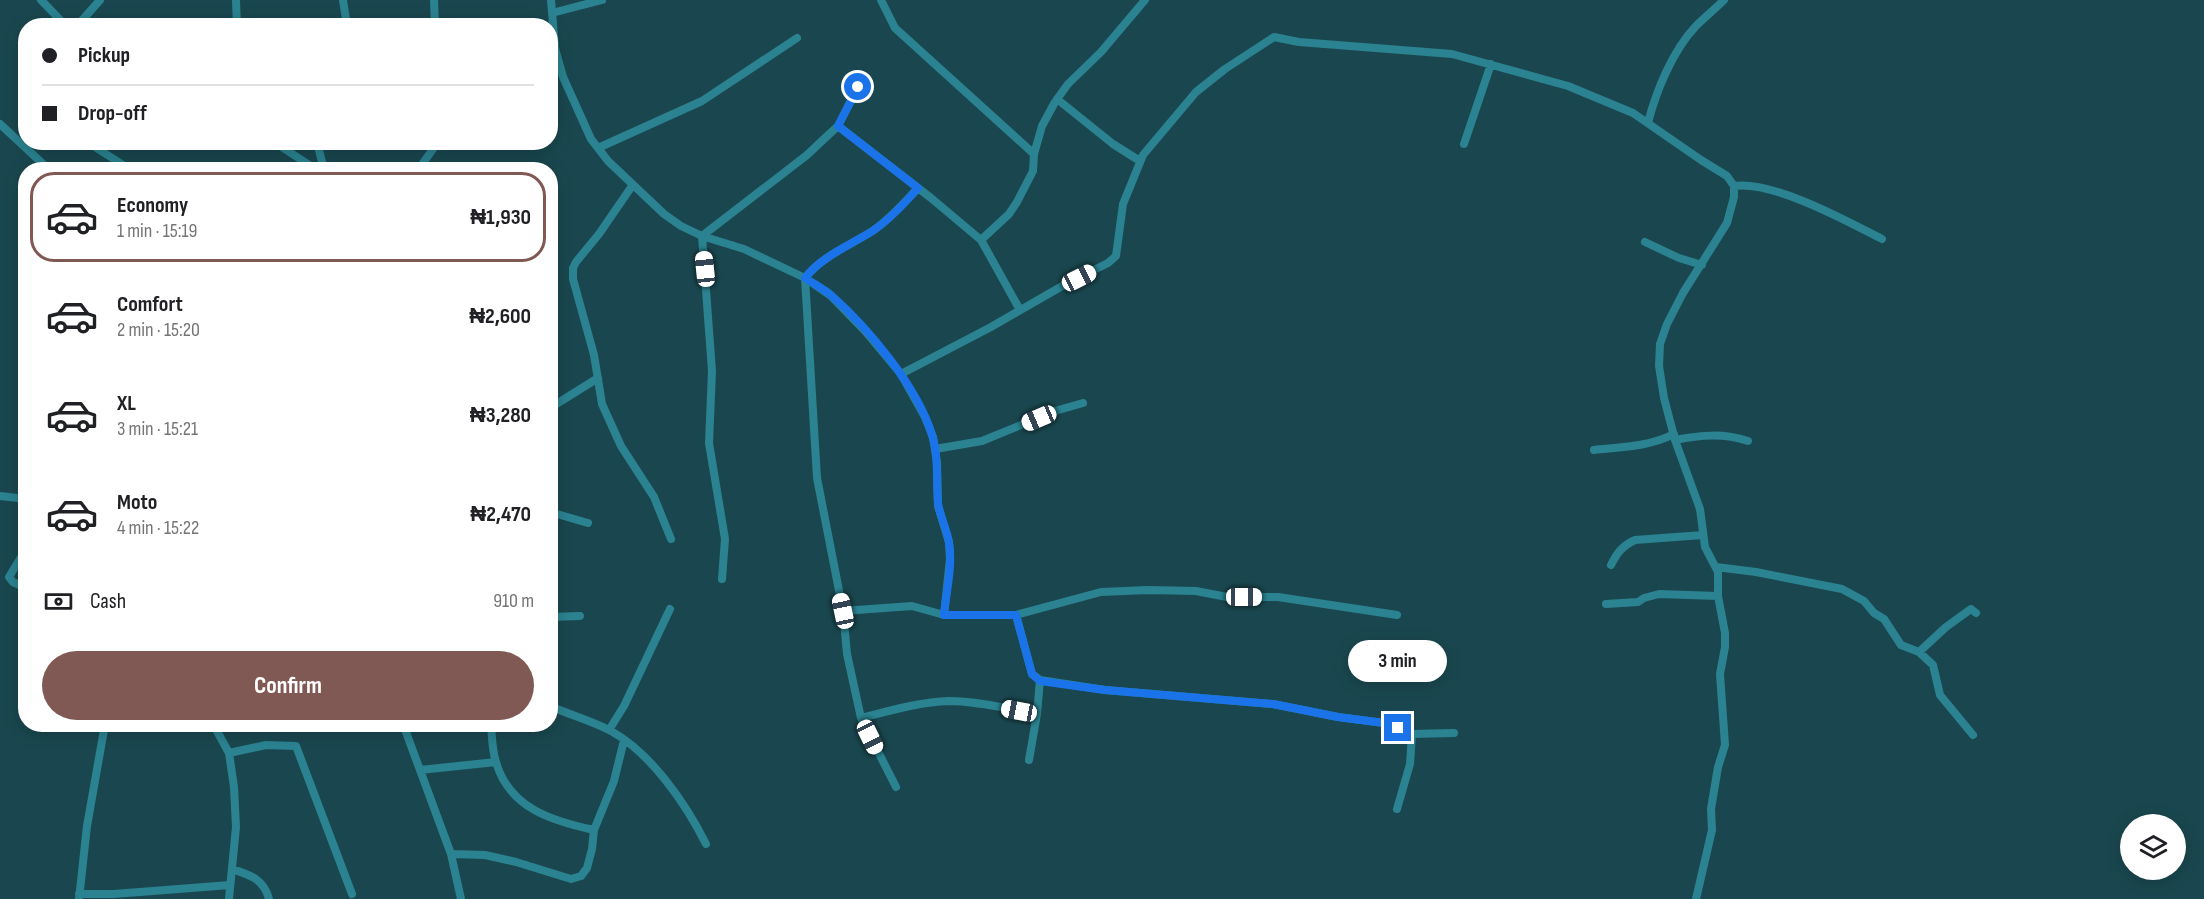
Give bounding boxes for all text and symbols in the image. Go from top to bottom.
text: Pickup [78,42,130,69]
route start [844,73,871,100]
text: Drop-off [78,100,147,127]
icon: car [45,190,99,244]
text: Economy [117,192,188,219]
text: ₦1,930 [470,204,531,231]
text: 1 min · 15:19 [117,219,197,243]
car [694,250,716,288]
car [1059,262,1099,294]
icon: car [45,289,99,343]
text: Comfort [117,291,183,318]
text: ₦2,600 [469,303,531,330]
text: 2 min · 15:20 [117,318,200,342]
icon: car [45,388,99,442]
text: XL [117,390,136,417]
text: ₦3,280 [470,402,531,429]
car [1019,403,1059,433]
text: 3 min · 15:21 [117,417,198,441]
icon: car [45,487,99,541]
text: Moto [117,489,157,516]
text: ₦2,470 [470,501,531,528]
text: 4 min · 15:22 [117,516,199,540]
icon: cash [42,585,75,618]
text: Cash [90,588,126,615]
car [1226,588,1262,606]
text: 910 m [493,589,534,613]
car [830,592,856,630]
callout: 3 min [1348,641,1448,683]
text: 3 min [1378,649,1417,673]
button: Confirm [42,651,534,720]
car [1000,699,1038,723]
route end [1384,714,1411,741]
car [854,717,886,757]
map controls [2120,814,2186,880]
button: layers [2120,814,2186,880]

